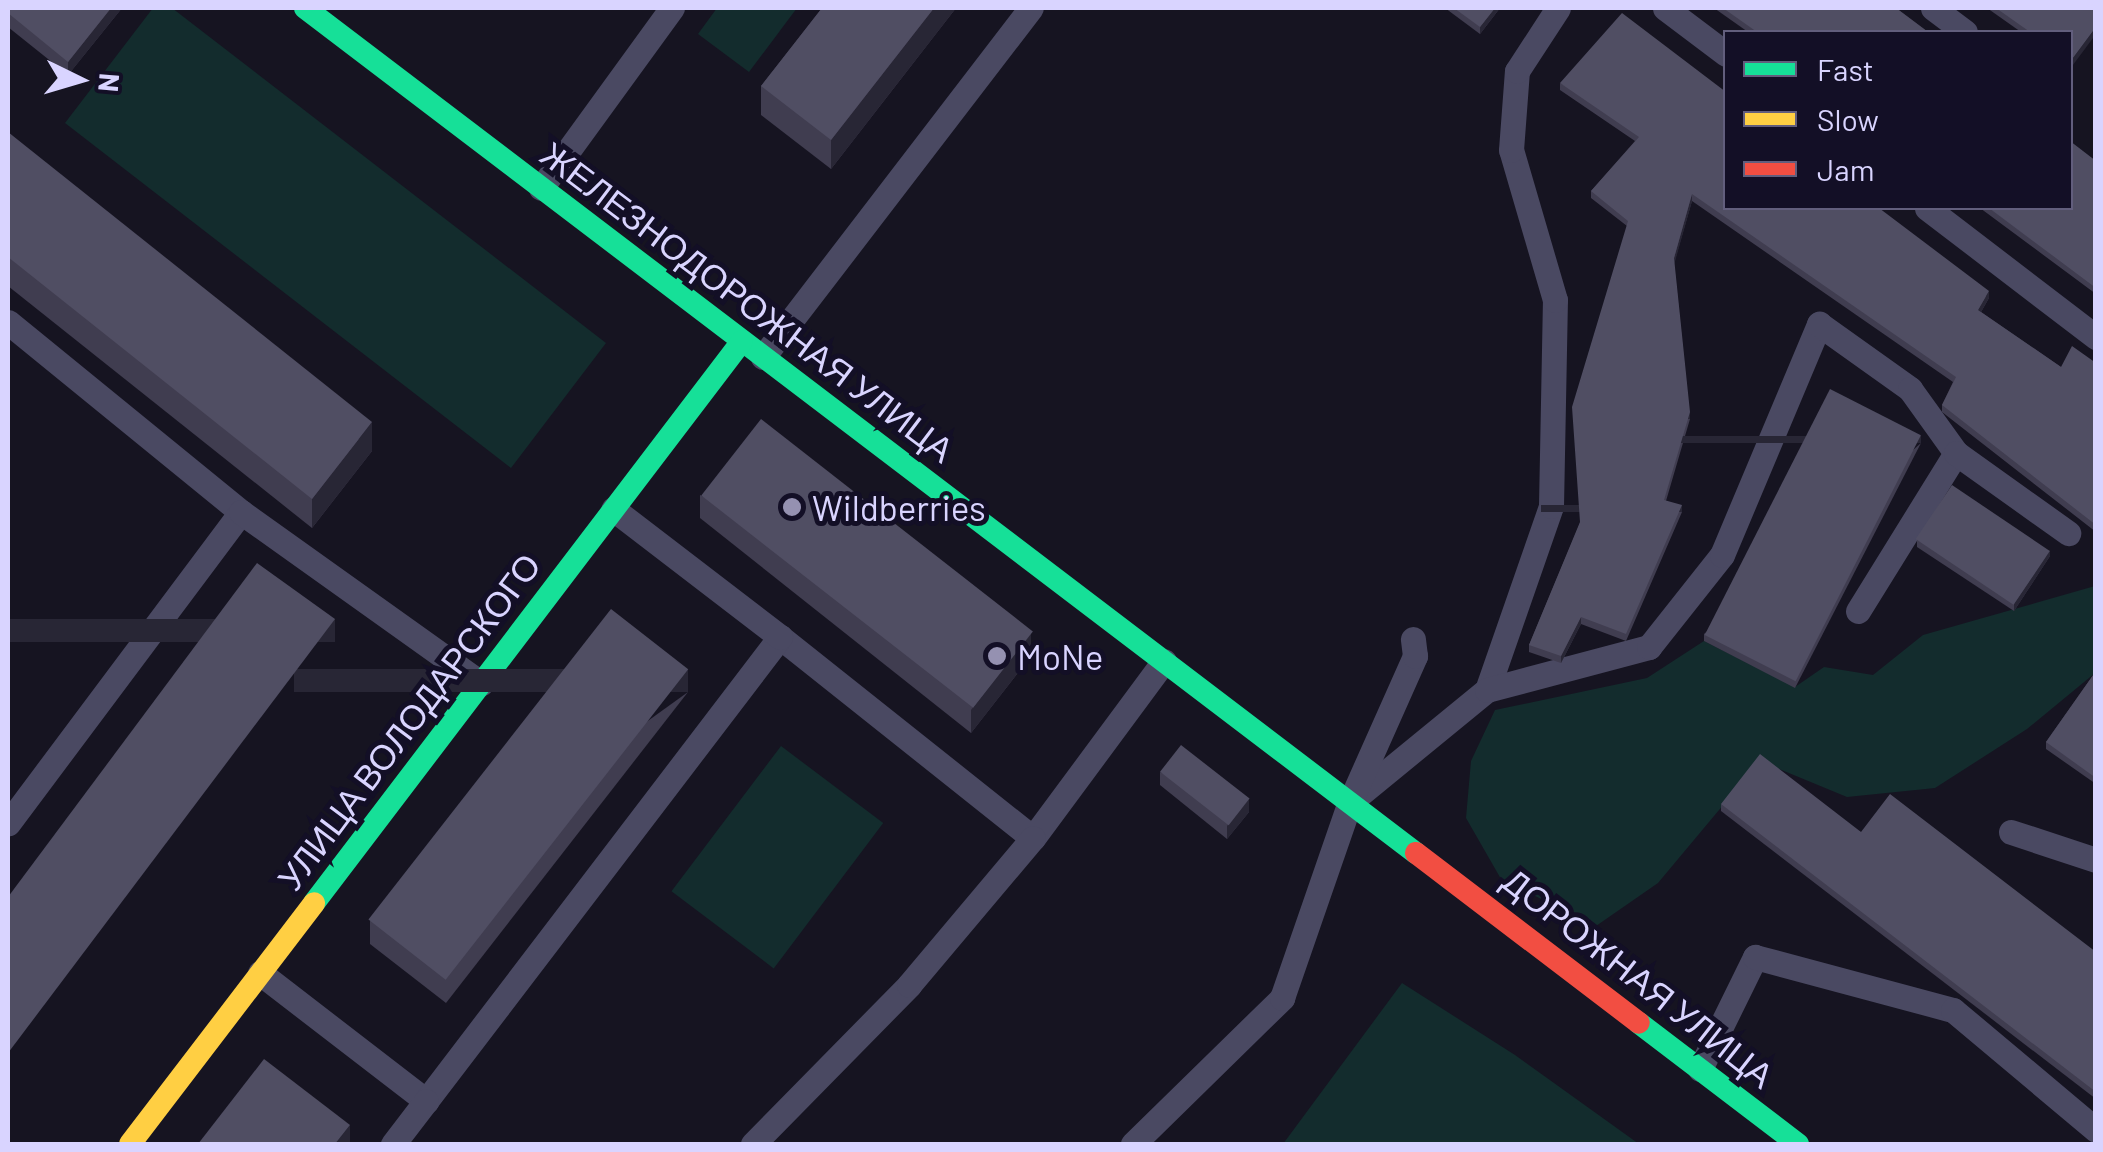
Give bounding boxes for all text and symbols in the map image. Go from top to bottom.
north arrow [30,30,130,130]
legend [1723,30,2073,210]
text: Fast [1817,51,1874,87]
text: N [92,72,128,93]
text: Slow [1817,101,1879,137]
street label: ЖЕЛЕЗНОДОРОЖНАЯ УЛИЦА [533,132,963,470]
text: Jam [1817,151,1874,187]
place label: Wildberries [812,486,986,528]
marker: Wildberries [781,496,803,518]
street label: УЛИЦА ВОЛОДАРСКОГО [268,544,548,898]
place label: MoNe [1017,635,1103,677]
marker: MoNe [986,645,1008,667]
street label: ДОРОЖНАЯ УЛИЦА [1495,858,1783,1096]

